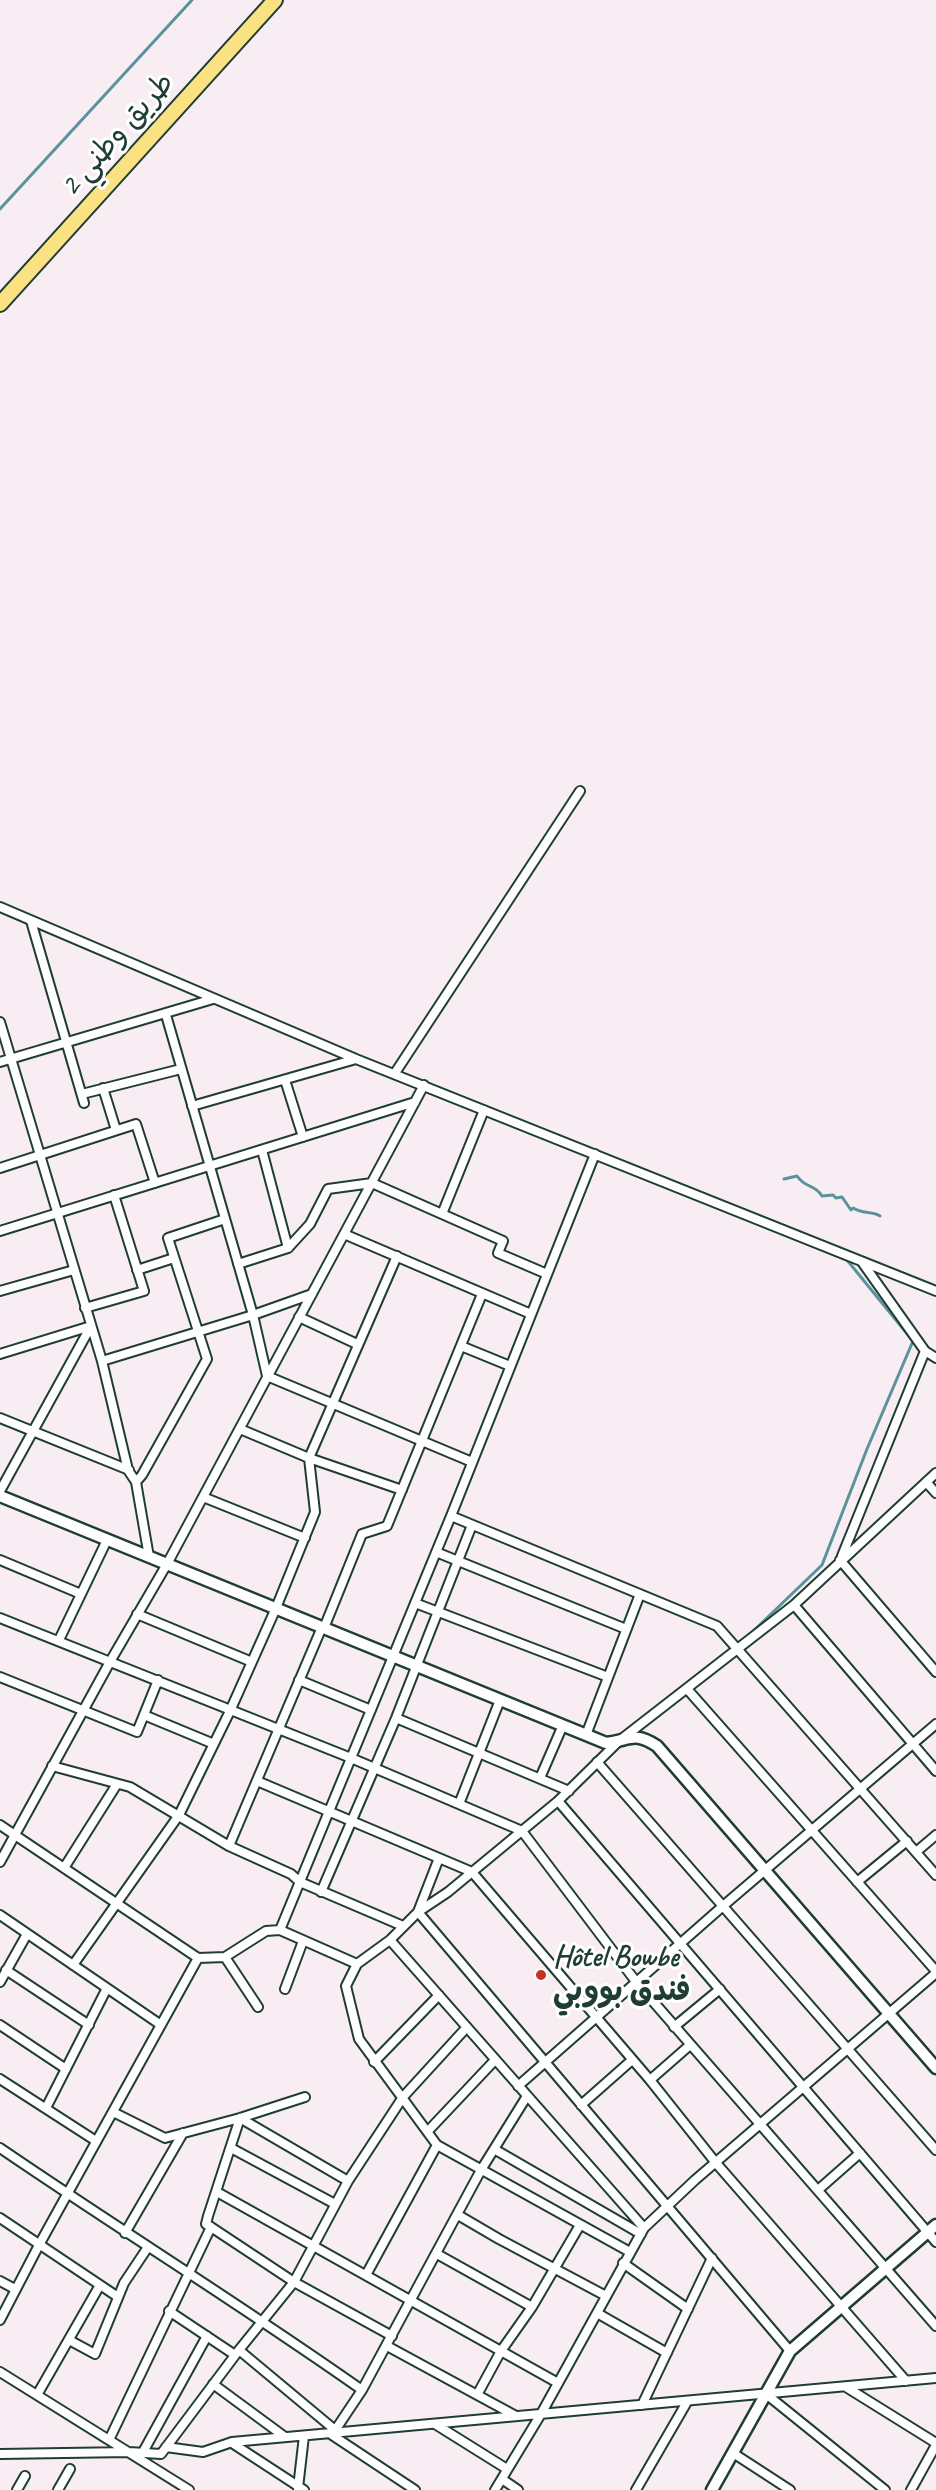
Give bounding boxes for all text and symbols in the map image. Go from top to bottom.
street label: طريق وطني 2 [53,66,183,204]
place label: Hôtel Bowbe فندق بووبي [553,1940,691,2010]
marker: Hôtel Bowbe فندق بووبي [534,1968,548,1982]

